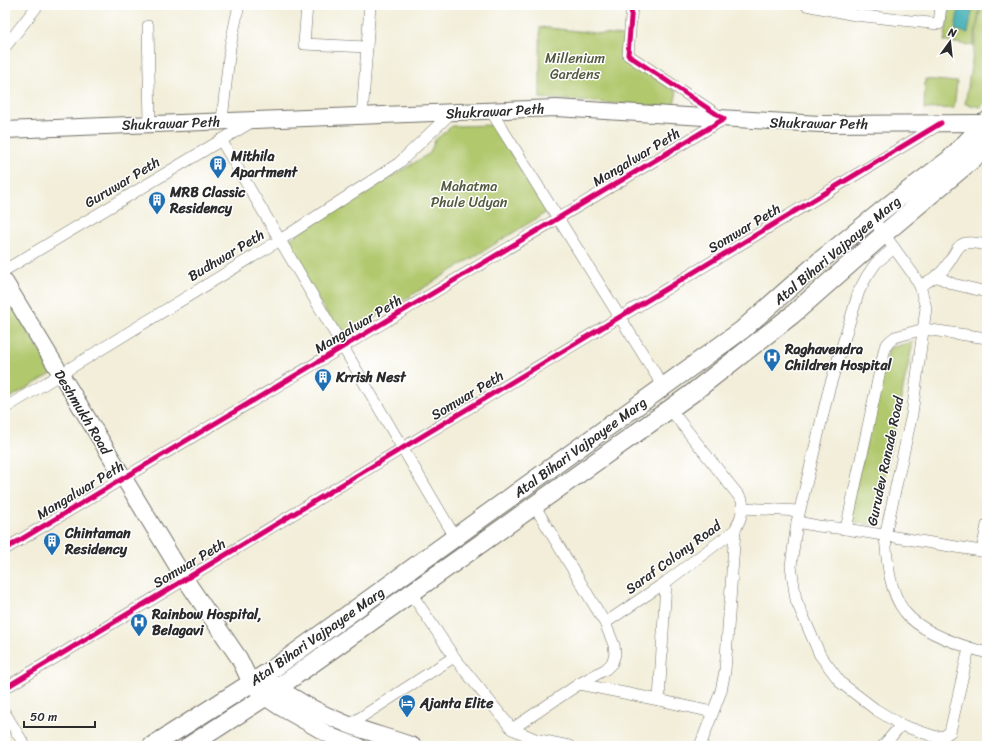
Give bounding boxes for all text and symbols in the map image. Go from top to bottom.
north arrow [930,22,970,62]
text: N [945,22,959,43]
park label: Millenium Gardens [545,46,605,87]
street label: Shukrawar Peth [445,96,545,127]
street label: Shukrawar Peth [121,109,221,138]
street label: Shukrawar Peth [769,110,868,137]
street label: Mangalwar Peth [587,121,685,194]
place label: Mithila Apartment [230,144,298,185]
street label: Guruwar Peth [80,150,165,215]
building icon: Mithila Apartment [208,154,228,179]
park label: Mahatma Phule Udyan [431,174,508,215]
place label: MRB Classic Residency [169,180,246,221]
street label: Atal Bihari Vajpayee Marg [767,189,907,312]
building icon: MRB Classic Residency [147,190,167,215]
street label: Somwar Peth [703,197,786,260]
street label: Budhwar Peth [183,223,269,288]
street label: Mangalwar Peth [309,288,407,361]
place label: Raghavendra Children Hospital [784,337,892,378]
hospital icon: Raghavendra Children Hospital [762,347,782,372]
street label: Somwar Peth [426,364,509,427]
street label: Deshmukh Road [47,365,119,461]
place label: Krrish Nest [335,365,407,390]
building icon: Krrish Nest [313,367,333,392]
street label: Atal Bihari Vajpayee Marg [507,390,652,505]
street label: Gurudev Ranade Road [860,393,912,528]
street label: Mangalwar Peth [31,454,129,527]
street label: Saraf Colony Road [620,513,728,601]
place label: Chintaman Residency [64,521,131,562]
building icon: Chintaman Residency [42,531,62,556]
street label: Somwar Peth [148,532,231,595]
street label: Atal Bihari Vajpayee Marg [244,580,390,693]
place label: Rainbow Hospital, Belagavi [151,602,262,643]
hospital icon: Rainbow Hospital, Belagavi [129,612,149,637]
place label: Ajanta Elite [419,691,494,716]
hotel icon: Ajanta Elite [397,693,417,718]
scale bar [24,703,95,729]
text: 50 m [30,706,57,728]

